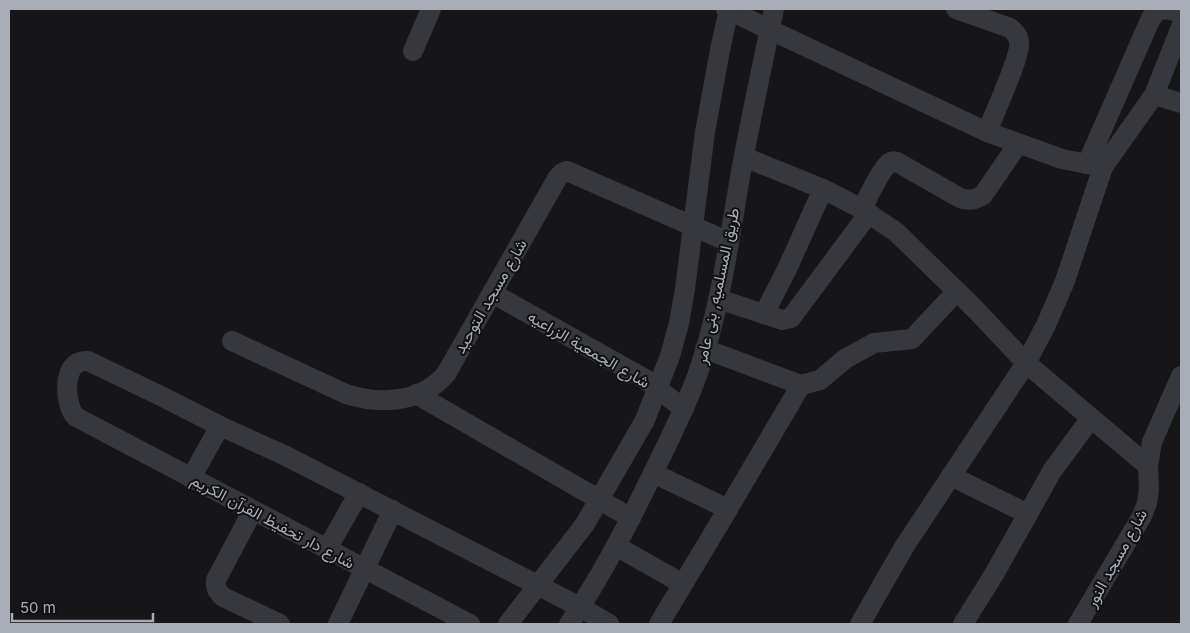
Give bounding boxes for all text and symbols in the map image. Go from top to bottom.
street label: طريق المسلميه, بنى عامر [690,206,744,367]
street label: شارع مسجد التوحيد [449,235,533,358]
street label: شارع الجمعية الزراعيه [523,306,654,394]
street label: شارع دار تحفيظ القرآن الكريم [187,469,358,574]
street label: شارع مسجد النور [1080,506,1153,612]
scale bar [12,590,154,622]
text: 50 m [20,598,56,617]

